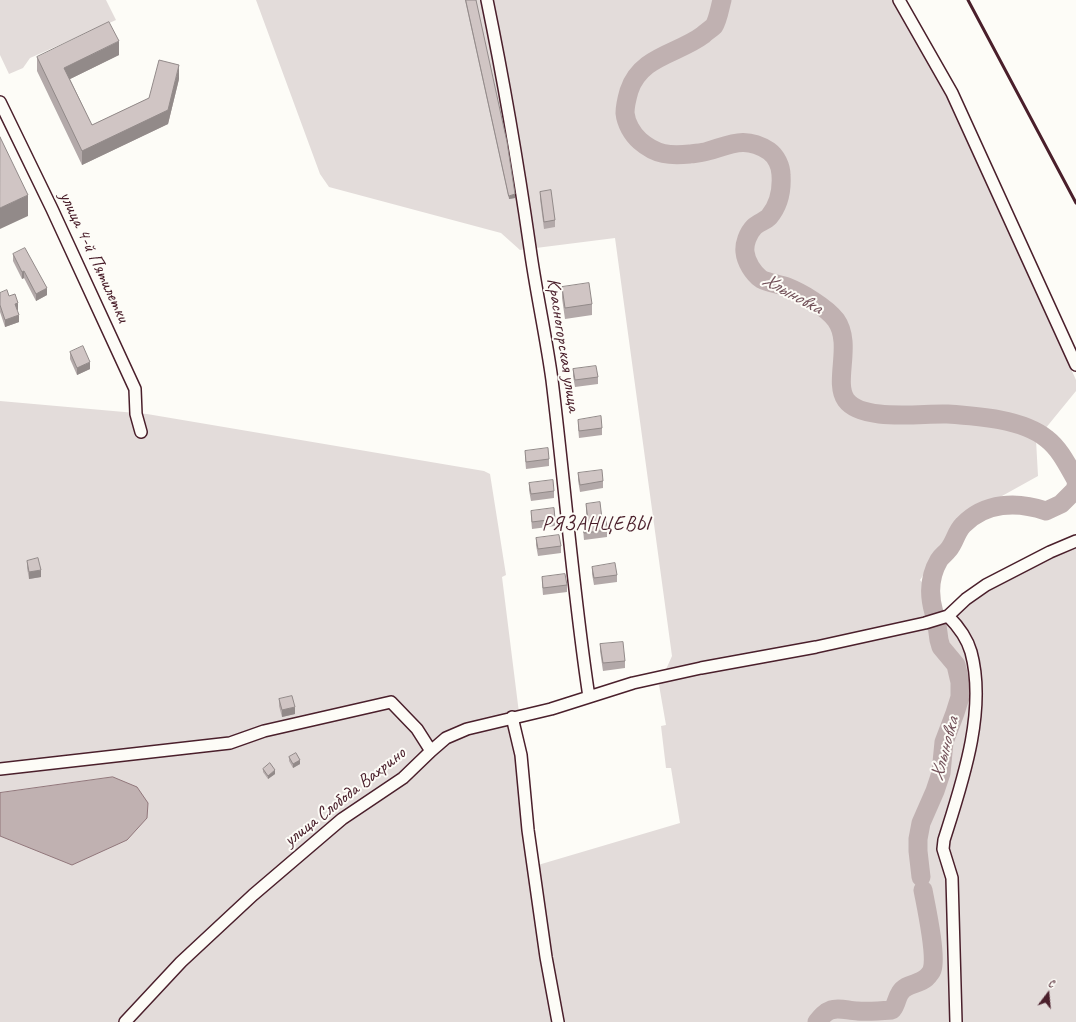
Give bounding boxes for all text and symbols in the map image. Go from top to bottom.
street label: улица 4-й Пятилетки [54,188,134,326]
water label: Хлыновка [758,268,826,320]
street label: Красногорская улица [541,277,585,413]
district label: РЯЗАНЦЕВЫ [543,513,649,537]
water label: Хлыновка [925,715,965,783]
street label: улица Слобода Вахрино [279,742,411,852]
north arrow [1028,974,1068,1014]
text: С [1047,975,1056,990]

